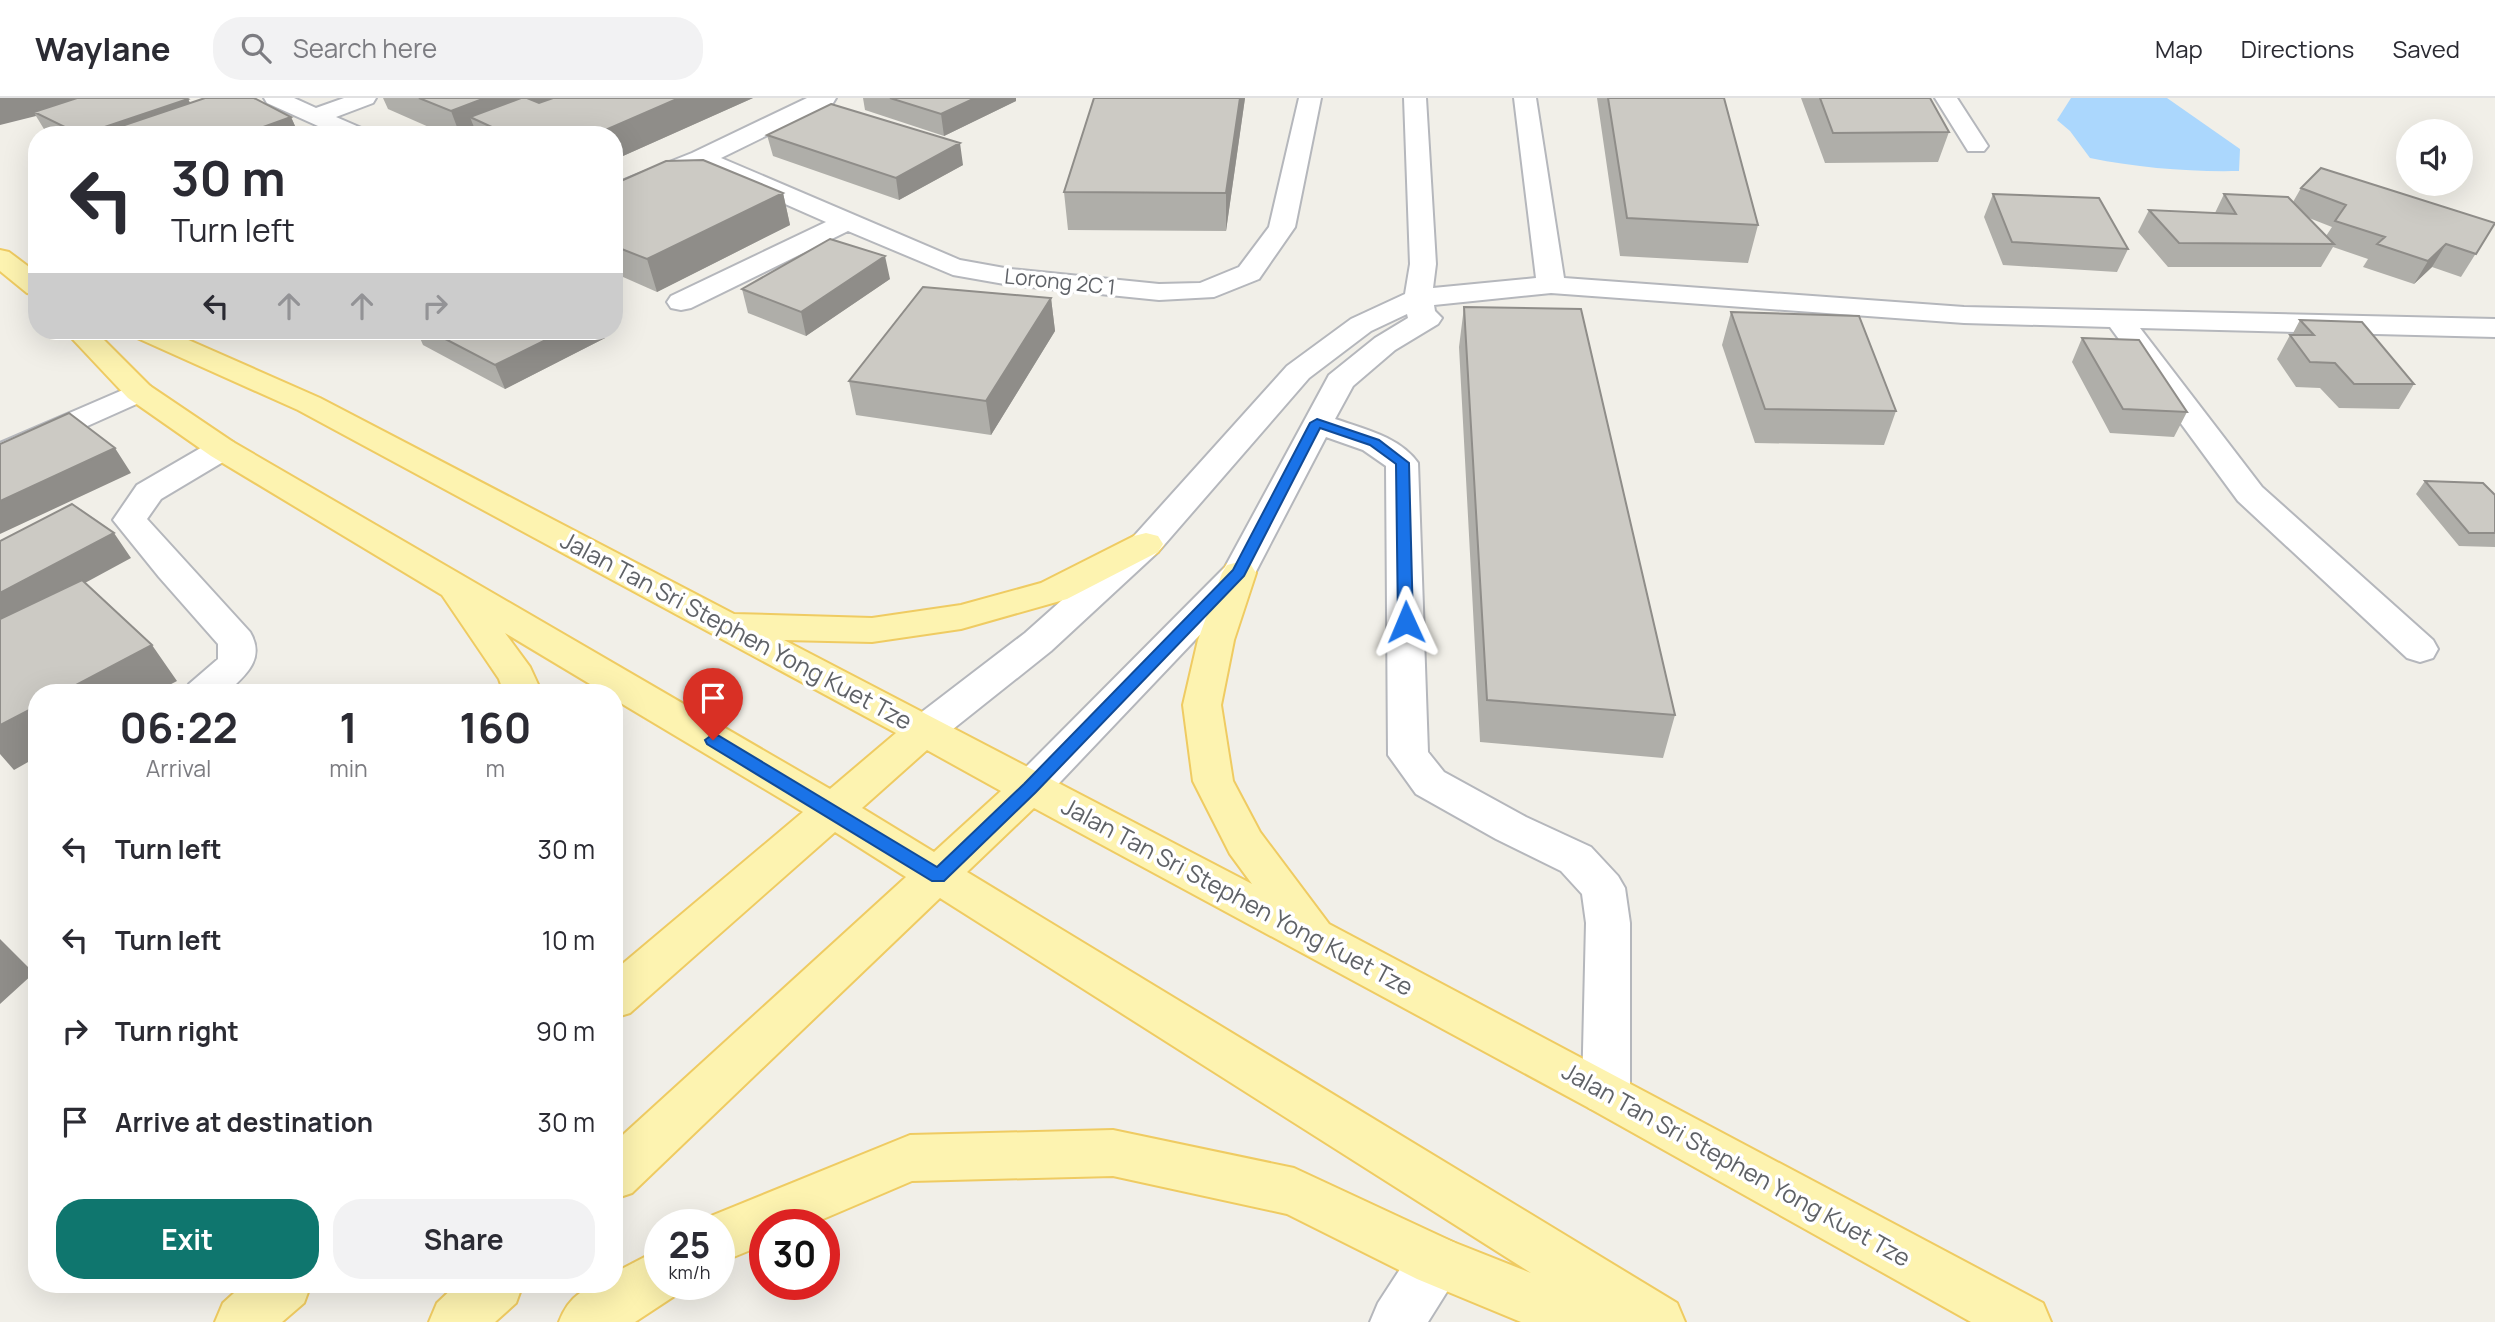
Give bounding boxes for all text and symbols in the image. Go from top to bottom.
search box [213,17,703,80]
text: Waylane [35,26,171,71]
icon: search [237,29,275,67]
text: Search here [293,30,437,66]
text: Map [2155,32,2203,65]
text: Directions [2241,32,2354,65]
text: Saved [2392,32,2460,65]
map controls [2396,119,2473,196]
button: sound [2396,119,2473,196]
text: 30 m [171,144,286,211]
icon: left [56,154,147,245]
text: Turn left [171,208,295,252]
street label: Lorong 2C 1 [1003,261,1117,301]
icon: left [197,287,235,325]
icon: ahead [270,287,308,325]
icon: ahead [343,287,381,325]
icon: right [416,287,454,325]
street label: Jalan Tan Sri Stephen Yong Kuet Tze [555,523,918,737]
position arrow [1369,585,1443,659]
pin [683,668,743,740]
icon: arrive [694,679,732,717]
text: 06:22 [120,698,238,756]
text: 1 [339,698,358,756]
text: 160 [459,698,531,756]
text: Arrival [146,752,211,784]
text: min [329,752,368,784]
text: m [486,752,505,784]
street label: Jalan Tan Sri Stephen Yong Kuet Tze [1056,789,1419,1003]
icon: left [56,830,94,868]
text: Turn left [115,831,222,867]
text: 30 m [538,831,595,867]
icon: left [56,921,94,959]
text: Turn left [115,922,222,958]
text: 10 m [542,922,595,958]
icon: right [56,1012,94,1050]
text: Turn right [115,1013,239,1049]
text: 90 m [536,1013,595,1049]
street label: Jalan Tan Sri Stephen Yong Kuet Tze [1557,1054,1917,1274]
icon: arrive [56,1103,94,1141]
text: Arrive at destination [115,1104,373,1140]
text: 30 m [538,1104,595,1140]
button: Exit [56,1199,319,1279]
button: Share [333,1199,595,1279]
speed limit sign: 30 [749,1209,840,1300]
text: 25 [669,1221,710,1269]
text: km/h [669,1260,710,1284]

